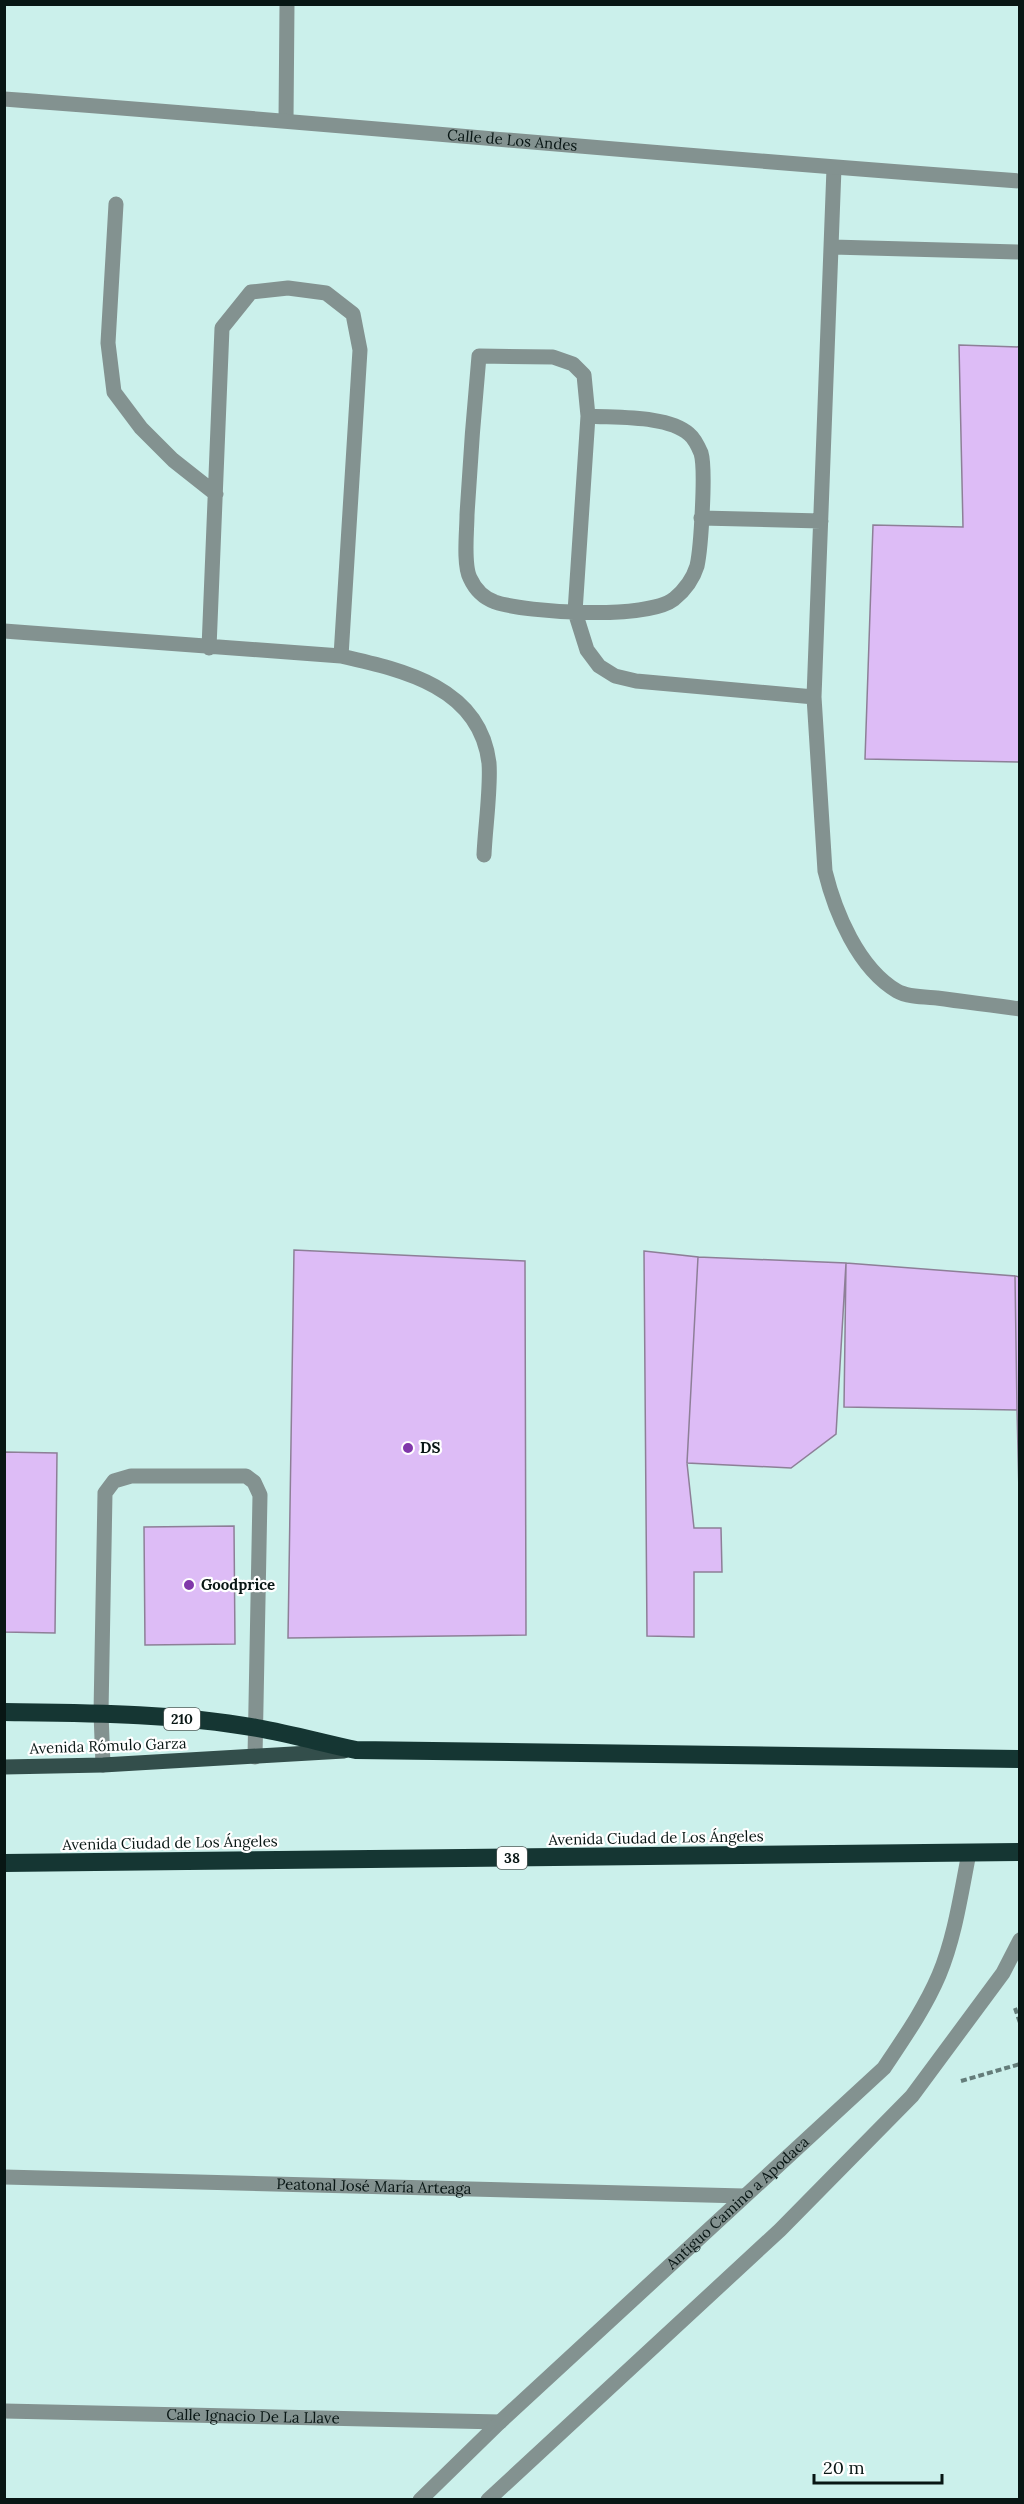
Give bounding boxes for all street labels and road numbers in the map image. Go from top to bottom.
street label: Calle de Los Andes [447,125,578,155]
road number: 210 [164,1708,200,1730]
street label: Avenida Rómulo Garza [28,1733,187,1758]
street label: Avenida Ciudad de Los Ángeles [547,1826,764,1849]
street label: Avenida Ciudad de Los Ángeles [61,1831,278,1854]
road number: 38 [497,1847,527,1869]
street label: Antiguo Camino a Apodaca [661,2132,813,2274]
street label: Peatonal José María Arteaga [276,2174,472,2198]
street label: Calle Ignacio De La Llave [166,2405,340,2427]

